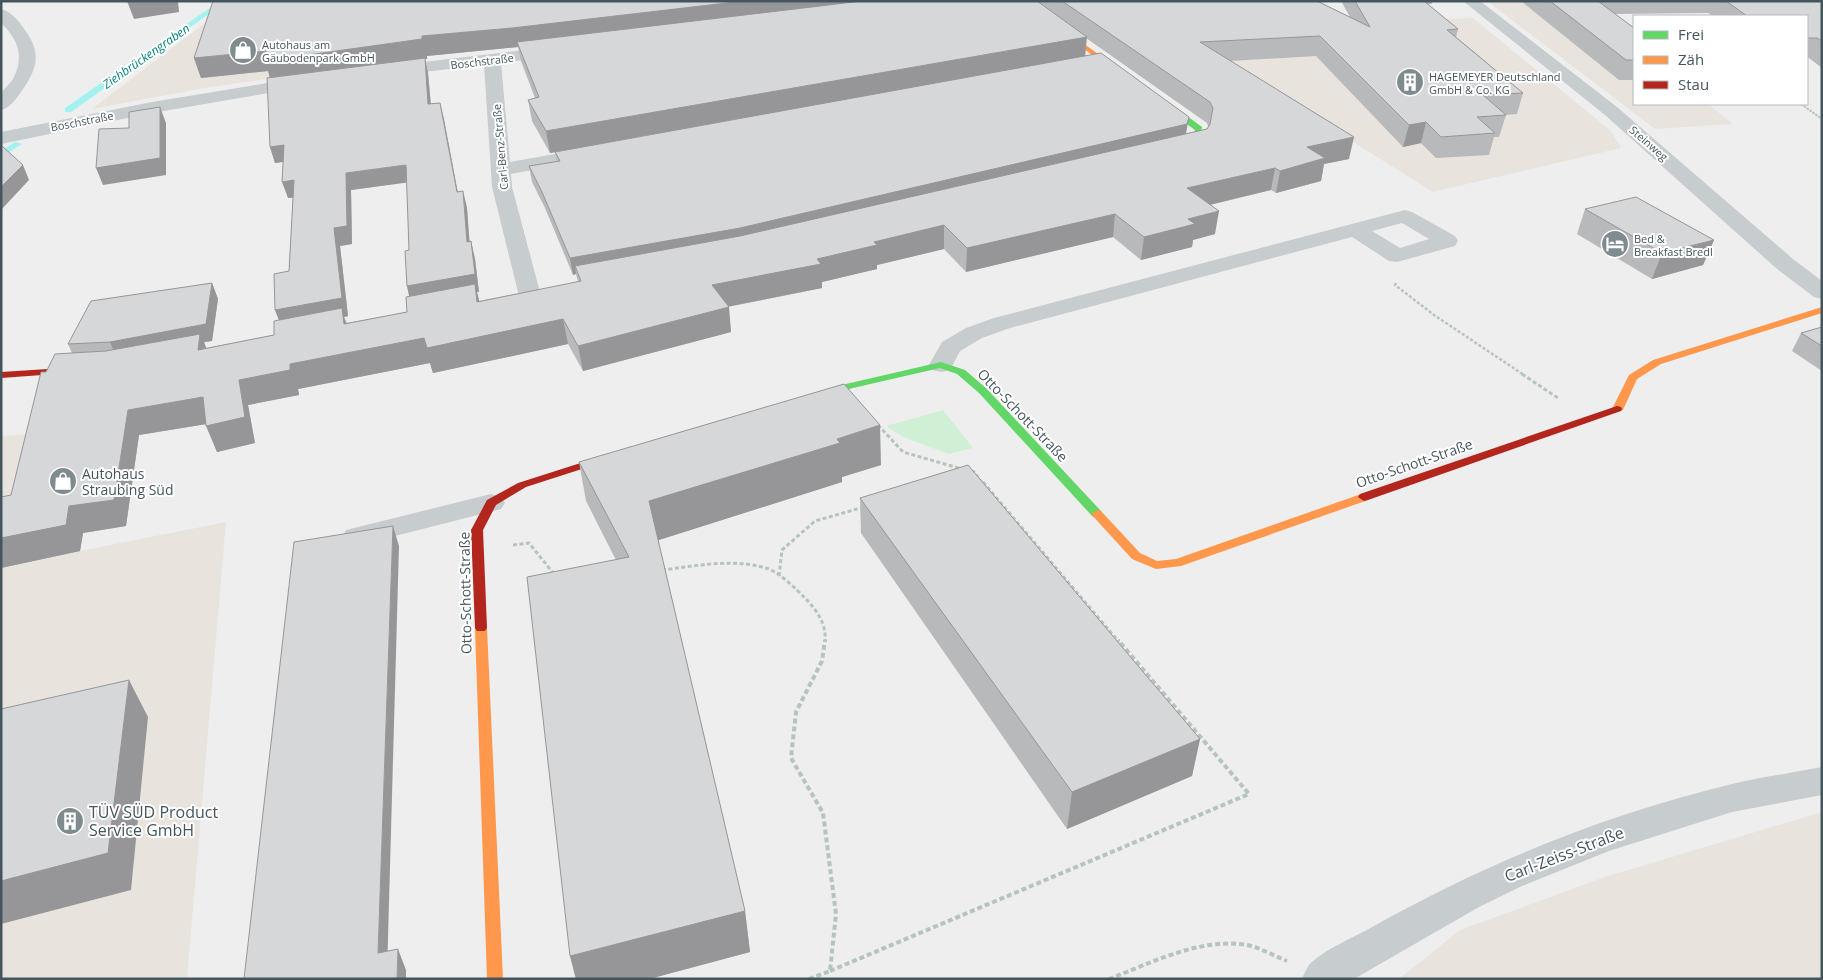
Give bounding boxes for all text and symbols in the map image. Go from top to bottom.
legend [1633,15,1808,105]
water label: Ziehbrückengraben [98,20,193,93]
text: Frei [1678,24,1704,44]
shop icon: Autohaus am Gäubodenpark GmbH [228,35,258,65]
place label: Autohaus am Gäubodenpark GmbH [262,37,375,65]
text: Zäh [1678,49,1704,69]
street label: Boschstraße [449,50,515,72]
building icon: HAGEMEYER Deutschland GmbH & Co. KG [1395,67,1425,97]
place label: HAGEMEYER Deutschland GmbH & Co. KG [1429,69,1561,97]
text: Stau [1678,74,1709,94]
street label: Carl-Benz-Straße [489,103,511,191]
street label: Boschstraße [49,108,115,134]
street label: Steinweg [1627,122,1671,164]
hotel icon: Bed & Breakfast Bredl [1600,229,1630,259]
place label: Bed & Breakfast Bredl [1634,231,1713,259]
street label: Otto-Schott-Straße [974,364,1072,466]
street label: Otto-Schott-Straße [1353,434,1475,492]
place label: Autohaus Straubing Süd [82,464,174,499]
shop icon: Autohaus Straubing Süd [48,466,78,496]
street label: Otto-Schott-Straße [454,531,476,654]
place label: TÜV SÜD Product Service GmbH [89,801,218,841]
building icon: TÜV SÜD Product Service GmbH [55,806,85,836]
street label: Carl-Zeiss-Straße [1501,821,1627,887]

